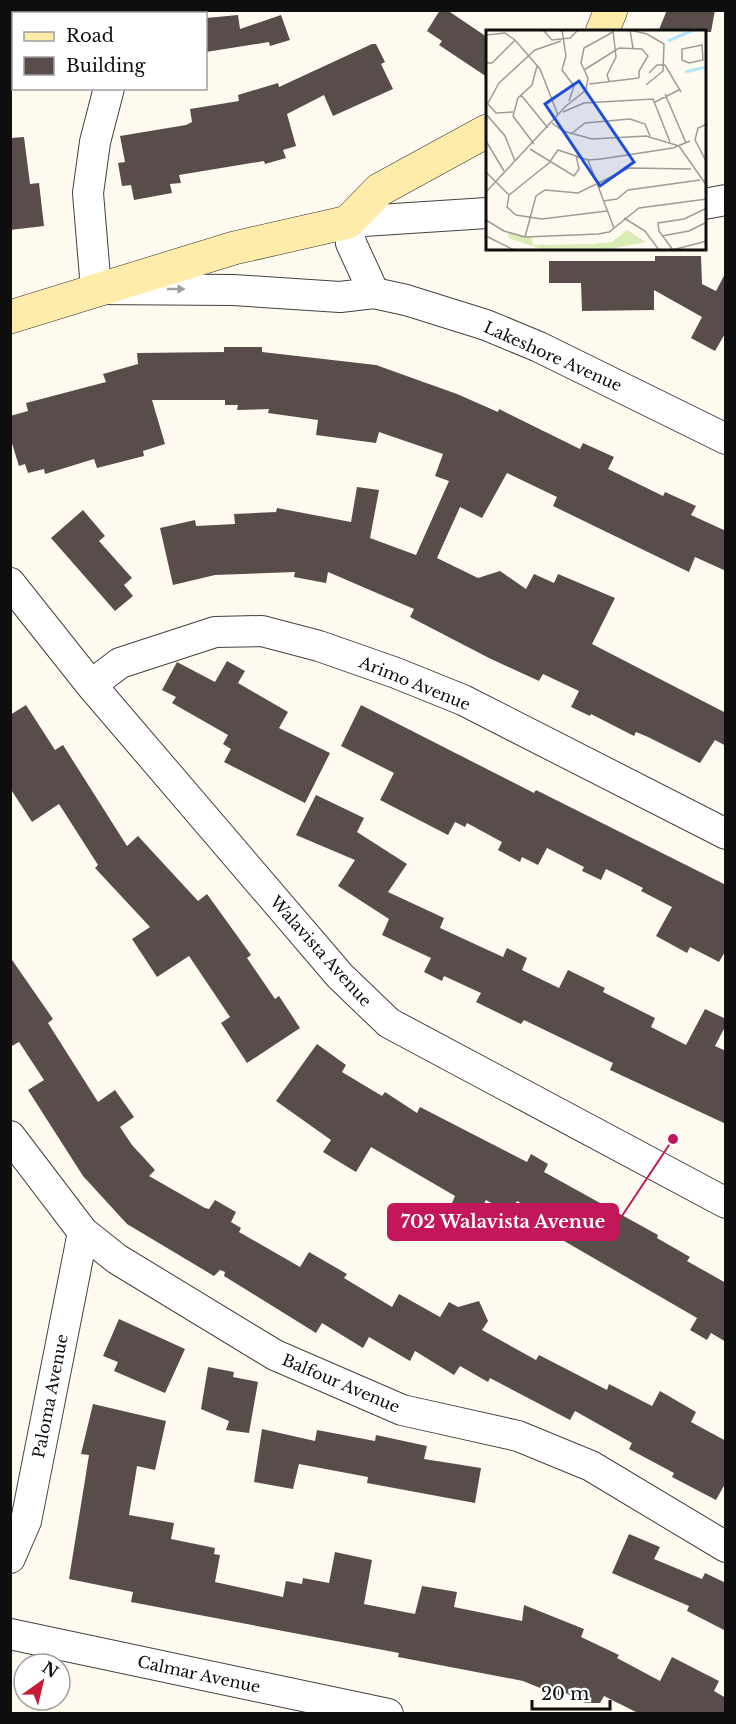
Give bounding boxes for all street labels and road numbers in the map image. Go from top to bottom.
street label: Lakeshore Avenue [481,317,625,395]
street label: Arimo Avenue [356,651,473,714]
street label: Walavista Avenue [265,891,376,1011]
street label: Paloma Avenue [28,1332,72,1460]
street label: Balfour Avenue [279,1349,403,1417]
street label: Calmar Avenue [136,1651,262,1697]

